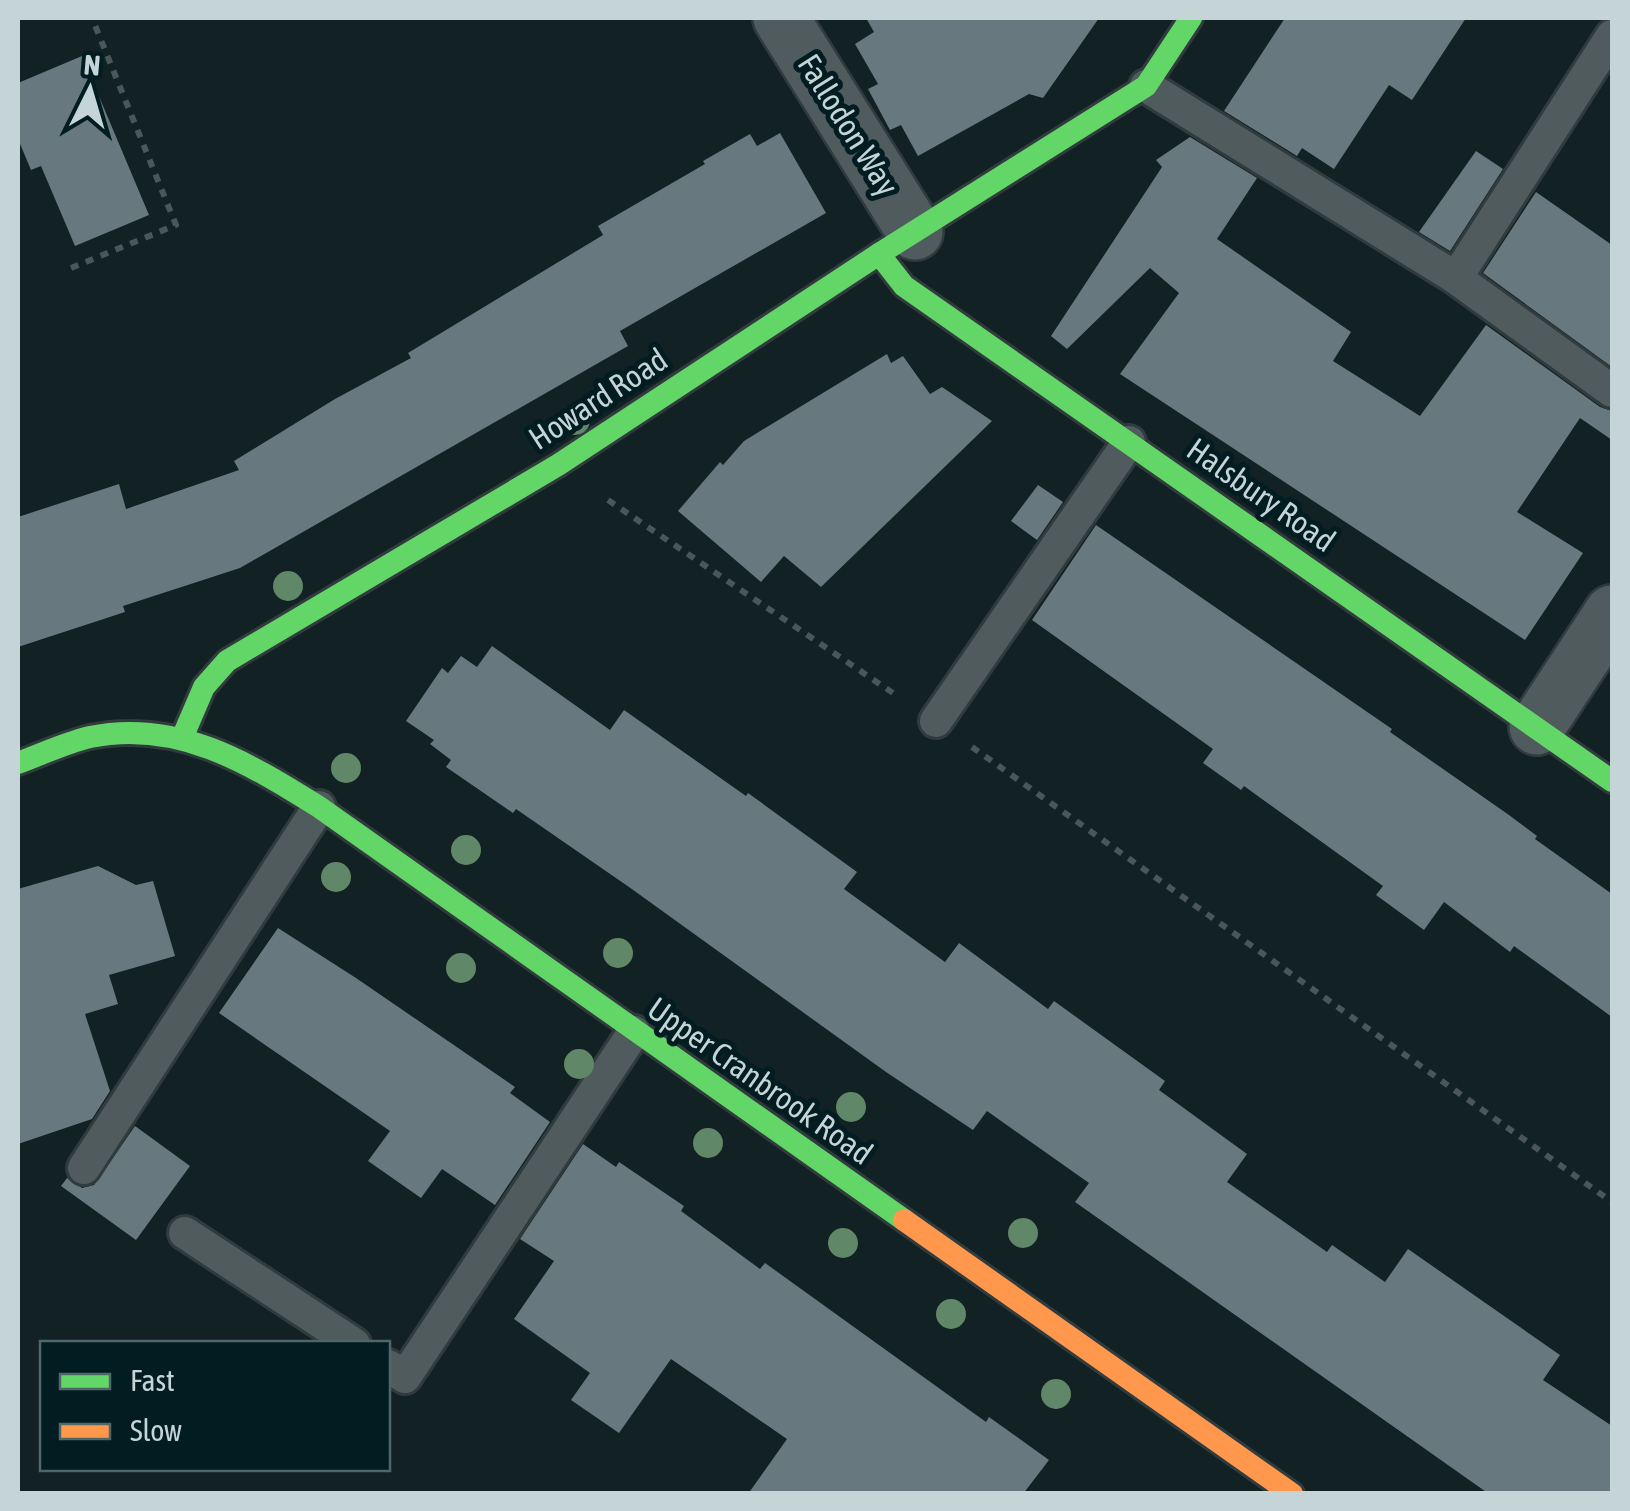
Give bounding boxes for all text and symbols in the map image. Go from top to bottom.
north arrow [40,40,140,140]
street label: Fallodon Way [791,47,906,202]
text: N [83,48,102,82]
street label: Howard Road [522,340,674,457]
street label: Halsbury Road [1180,430,1342,559]
street label: Upper Cranbrook Road [641,989,880,1172]
legend [40,1341,390,1471]
text: Fast [130,1363,175,1397]
text: Slow [130,1413,182,1447]

